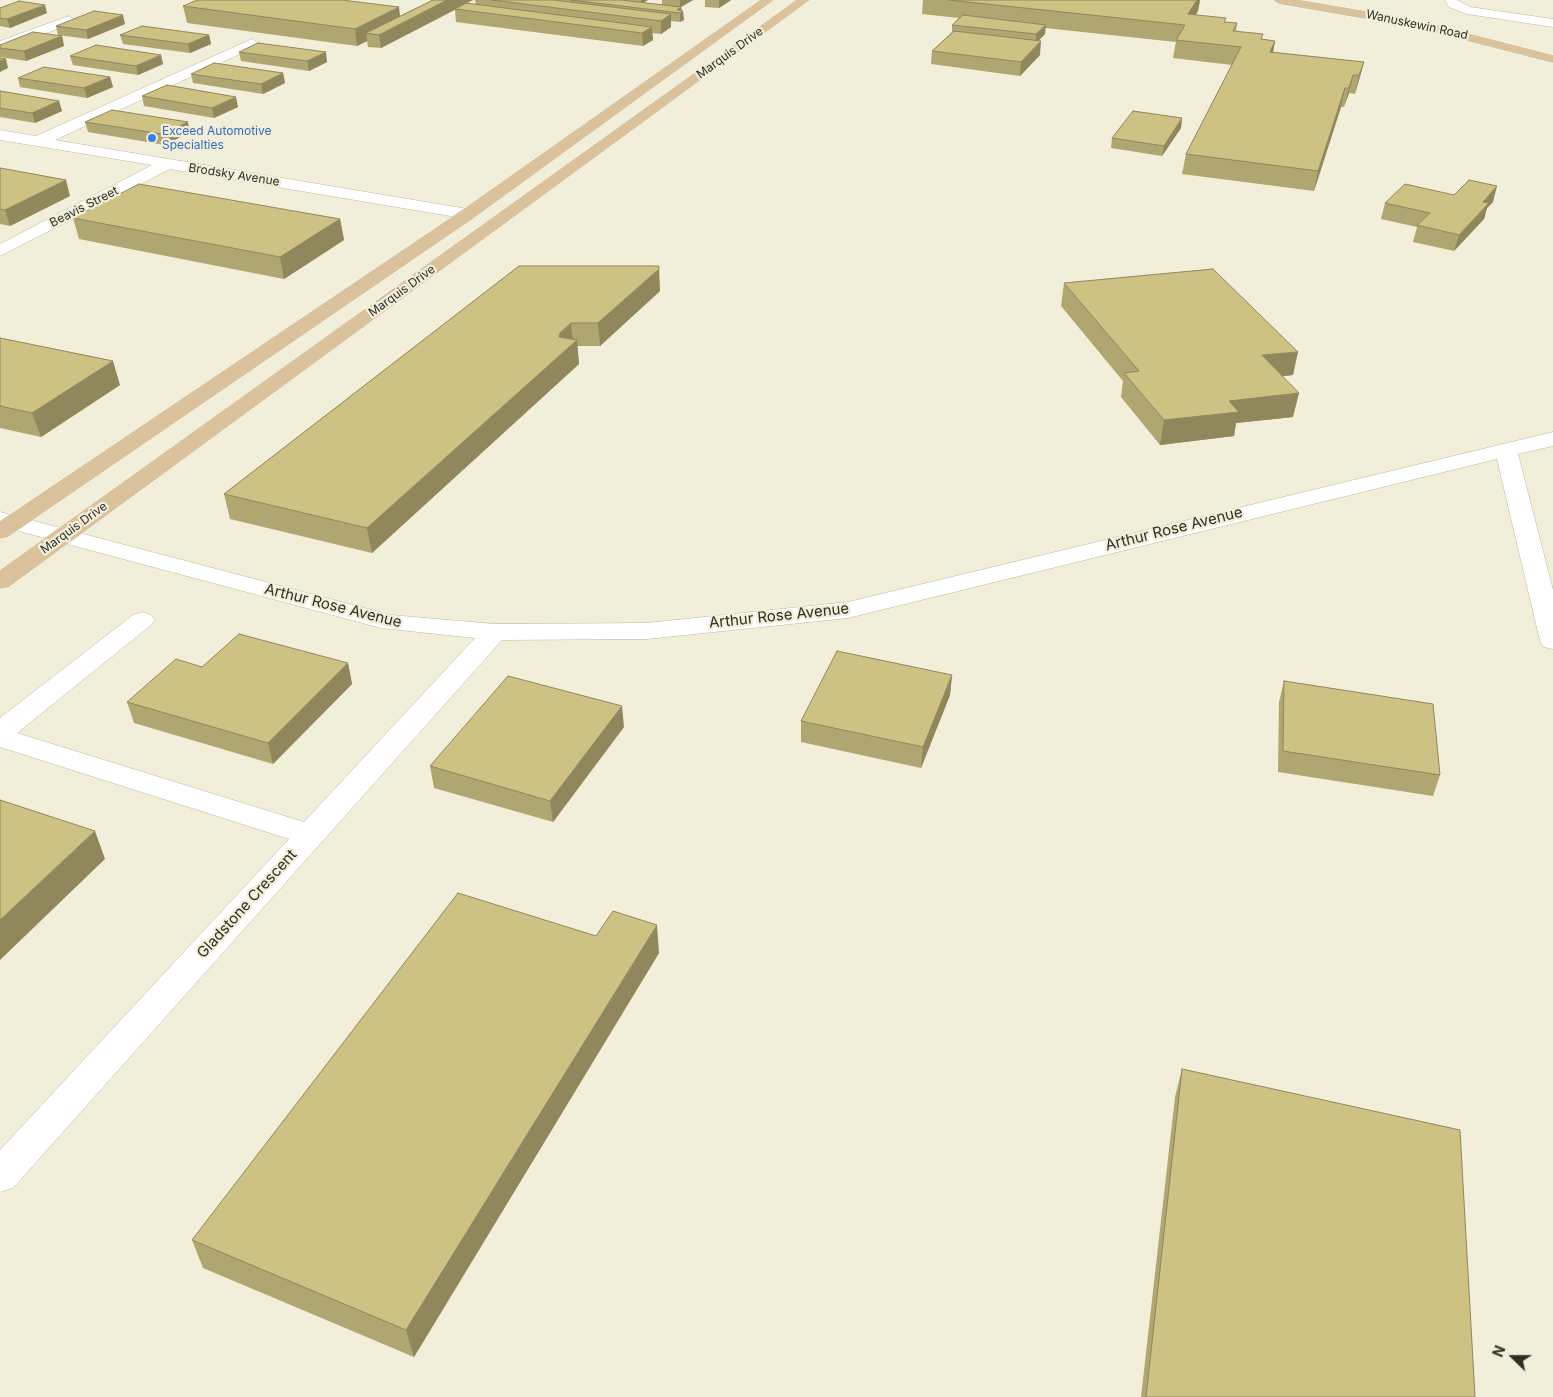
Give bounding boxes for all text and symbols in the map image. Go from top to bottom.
street label: Wanuskewin Road [1365,7,1469,43]
street label: Marquis Drive [694,24,766,82]
place label: Exceed Automotive Specialties [162,124,271,152]
marker: Exceed Automotive Specialties [146,132,158,144]
street label: Brodsky Avenue [187,161,281,189]
street label: Beavis Street [47,184,121,230]
street label: Marquis Drive [366,262,438,320]
street label: Marquis Drive [38,499,110,557]
street label: Arthur Rose Avenue [1104,503,1244,555]
street label: Arthur Rose Avenue [263,580,403,632]
street label: Arthur Rose Avenue [708,600,850,632]
street label: Gladstone Crescent [193,846,301,962]
north arrow [1488,1332,1538,1382]
text: N [1489,1343,1509,1359]

